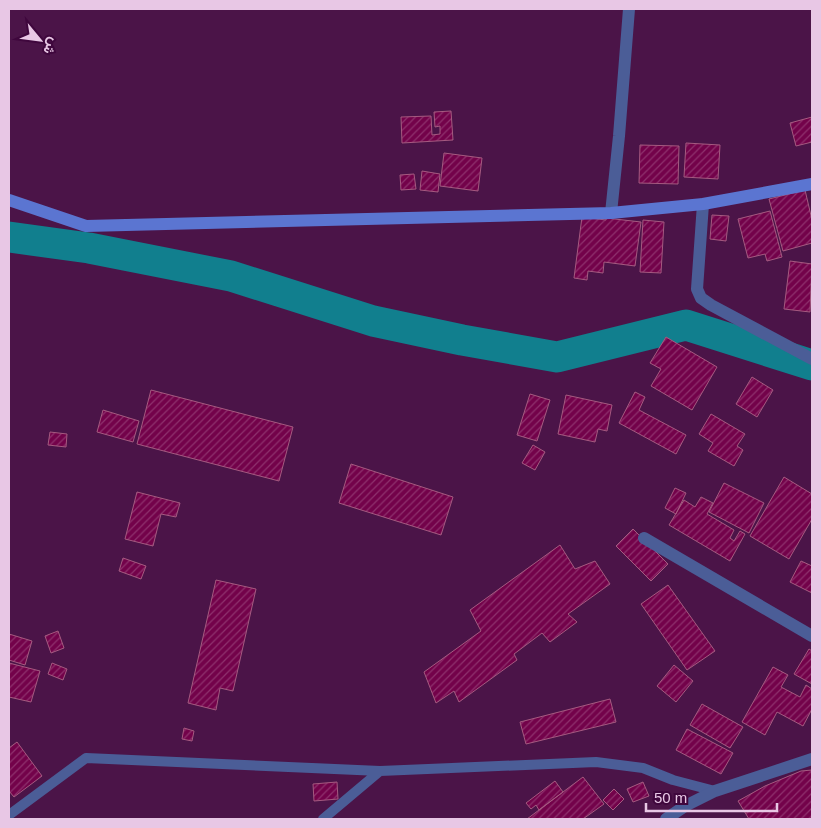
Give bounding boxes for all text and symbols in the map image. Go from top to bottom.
north arrow [15,15,65,65]
text: ش [39,35,62,58]
scale bar [646,780,777,812]
text: 50 m [654,789,687,806]

